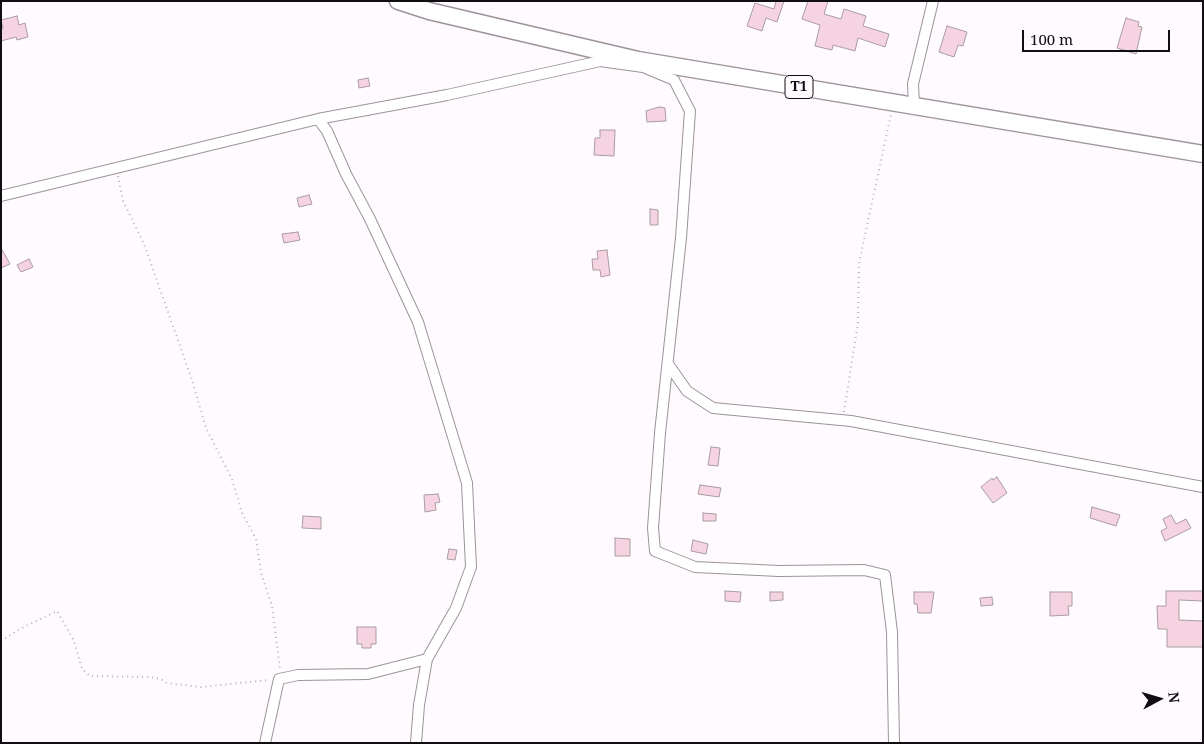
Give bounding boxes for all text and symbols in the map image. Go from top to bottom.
scale bar [1024,20,1172,52]
text: 100 m [1030,29,1073,49]
road number: T1 [785,75,813,98]
north arrow [1134,674,1184,724]
text: N [1164,691,1184,704]

